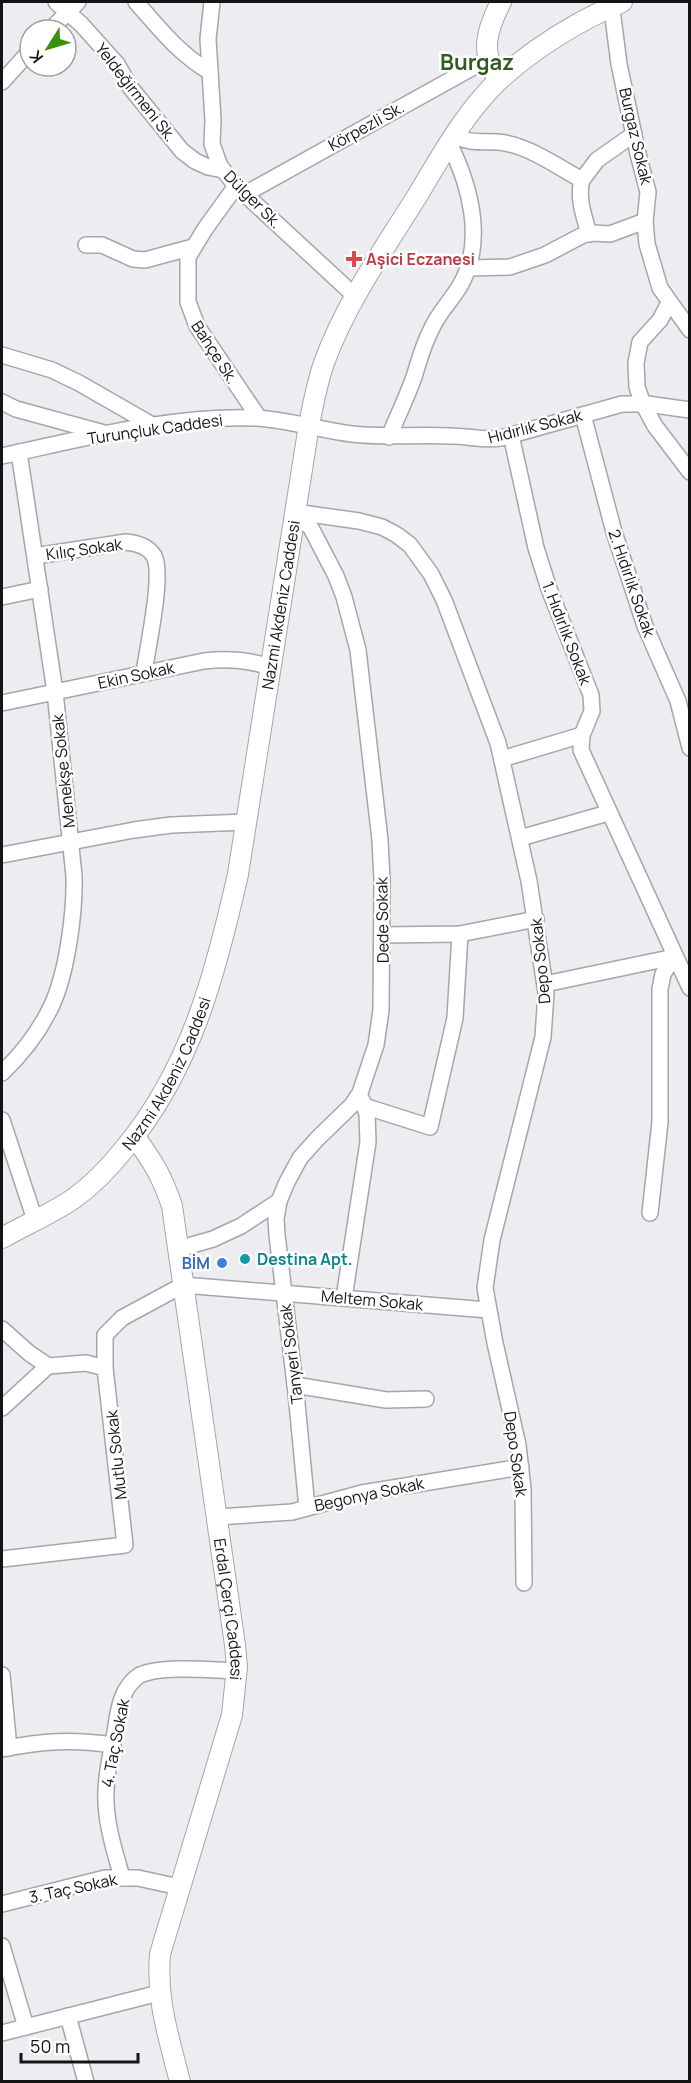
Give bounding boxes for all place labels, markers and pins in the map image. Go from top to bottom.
place label: Aşici Eczanesi [366,248,475,270]
marker: Aşici Eczanesi [347,252,361,266]
place label: Destina Apt. [257,1248,353,1270]
place label: BİM [182,1252,210,1274]
marker: Destina Apt. [238,1252,252,1266]
marker: BİM [215,1256,229,1270]

